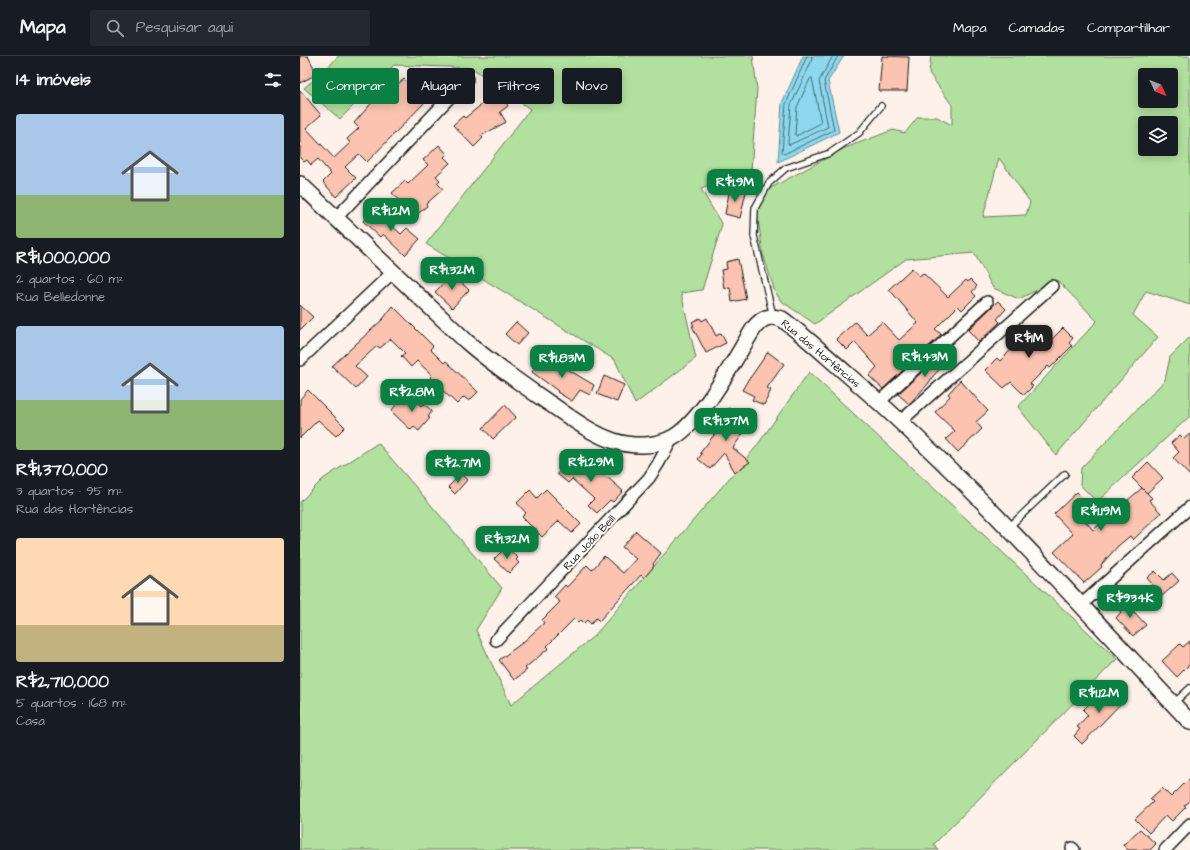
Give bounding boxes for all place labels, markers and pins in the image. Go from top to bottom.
pin: R$1.9M [702,169,768,203]
pin: R$1.2M [358,198,424,232]
pin: R$1.32M [415,257,489,291]
pin: R$1M [1005,325,1053,359]
pin: R$1.43M [888,344,962,378]
pin: R$1.83M [525,345,599,379]
pin: R$2.8M [379,379,445,413]
pin: R$1.37M [689,408,763,442]
pin: R$1.29M [554,449,628,483]
pin: R$2.71M [421,450,495,484]
pin: R$1.19M [1064,498,1138,532]
pin: R$1.32M [470,526,544,560]
pin: R$934K [1097,585,1163,619]
pin: R$1.12M [1062,680,1136,714]

